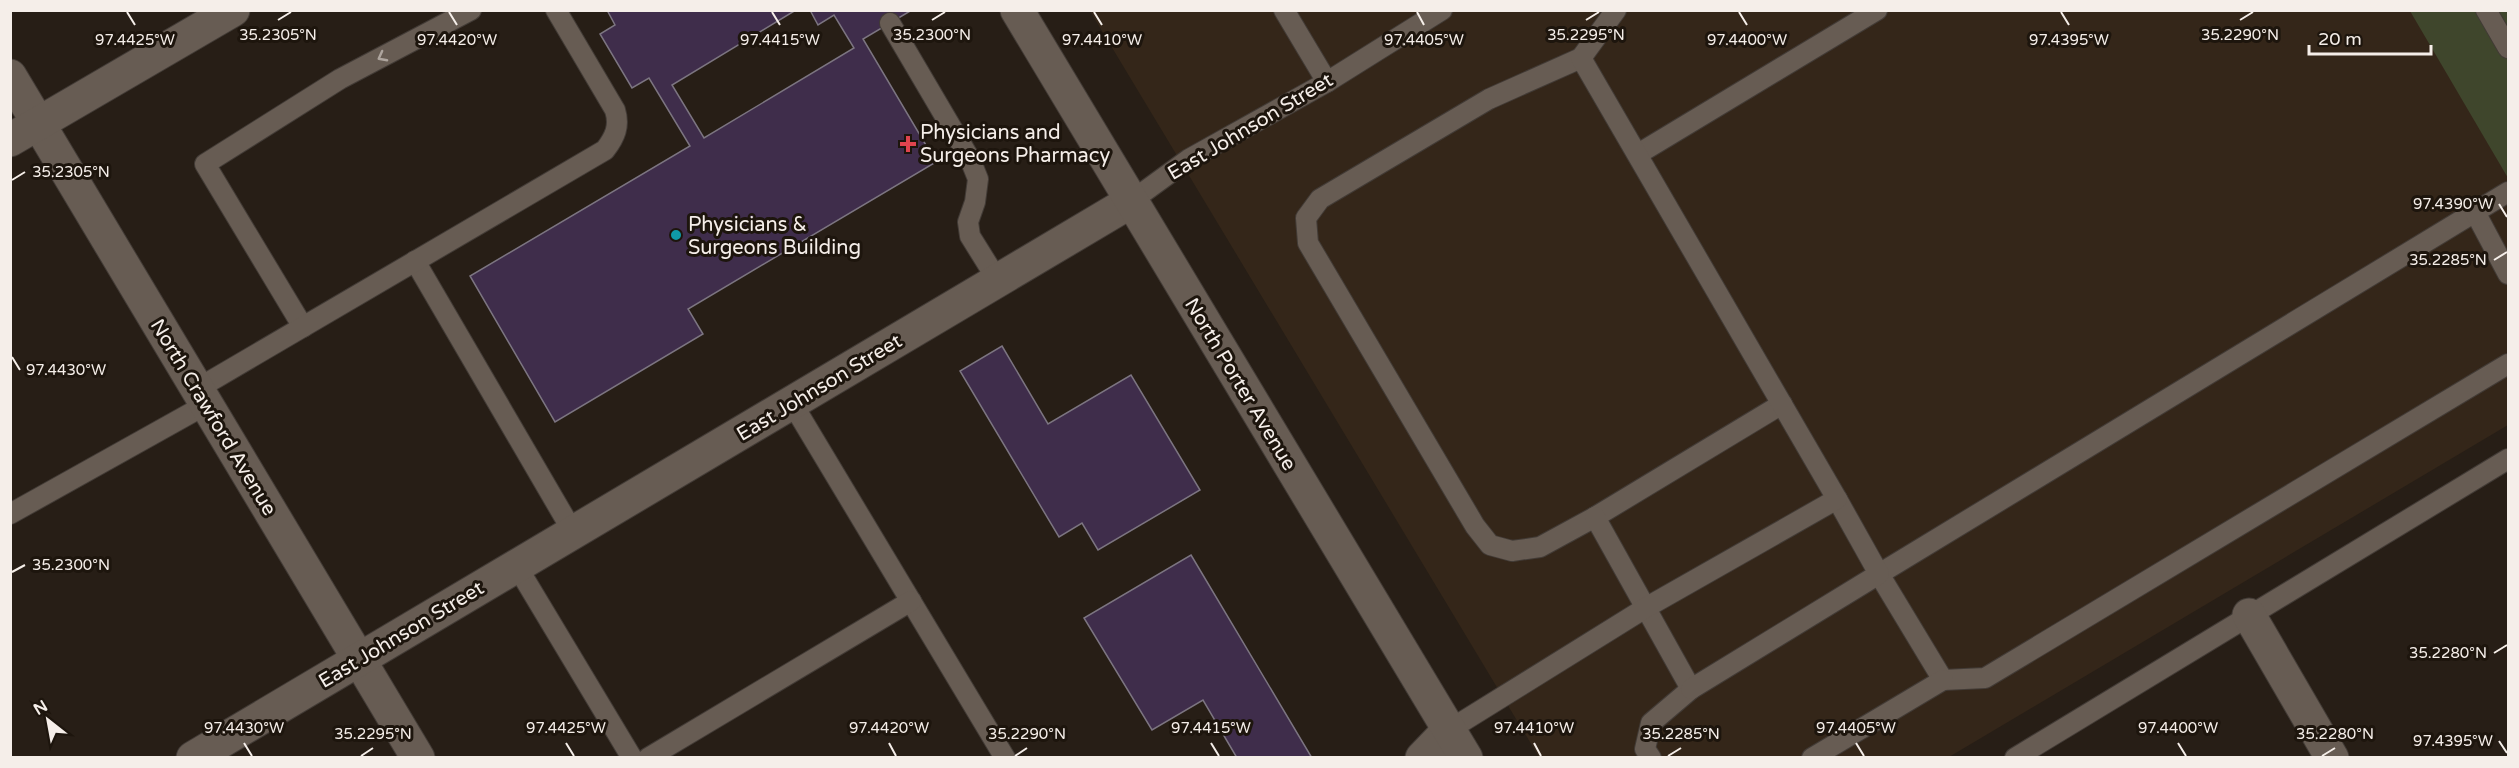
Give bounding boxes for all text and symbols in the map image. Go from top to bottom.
scale bar [2309,18,2430,56]
text: 35.2305°N [239,26,317,44]
text: 35.2300°N [893,26,971,44]
text: 35.2295°N [1547,26,1625,44]
text: 35.2290°N [2201,26,2279,44]
text: 20 m [2318,28,2362,50]
text: 97.4425°W [95,31,175,49]
text: 97.4420°W [417,31,497,49]
text: 97.4415°W [740,31,820,49]
text: 97.4410°W [1062,31,1142,49]
text: 97.4405°W [1384,31,1464,49]
text: 97.4400°W [1707,31,1787,49]
text: 97.4395°W [2029,31,2109,49]
one-way arrow [378,50,388,61]
street label: East Johnson Street [1164,68,1338,186]
place label: Physicians and Surgeons Pharmacy [920,121,1110,168]
marker: Physicians and Surgeons Pharmacy [901,137,915,151]
text: 35.2305°N [32,163,110,181]
text: 97.4390°W [2413,195,2493,213]
place label: Physicians & Surgeons Building [688,213,861,260]
marker: Physicians & Surgeons Building [669,228,683,242]
text: 35.2285°N [2409,251,2487,269]
street label: North Porter Avenue [1179,294,1301,475]
street label: North Crawford Avenue [145,315,281,520]
street label: East Johnson Street [733,329,907,447]
text: 97.4430°W [26,361,106,379]
text: 35.2300°N [32,556,110,574]
street label: East Johnson Street [315,576,489,694]
text: 35.2280°N [2409,644,2487,662]
north arrow [18,690,78,750]
text: N [30,696,51,720]
text: 97.4430°W [204,719,284,737]
text: 97.4425°W [526,719,606,737]
text: 97.4420°W [849,719,929,737]
text: 97.4415°W [1171,719,1251,737]
text: 97.4410°W [1494,719,1574,737]
text: 97.4405°W [1816,719,1896,737]
text: 97.4400°W [2138,719,2218,737]
text: 35.2295°N [334,725,412,743]
text: 35.2290°N [988,725,1066,743]
text: 35.2285°N [1642,725,1720,743]
text: 35.2280°N [2296,725,2374,743]
text: 97.4395°W [2413,732,2493,750]

